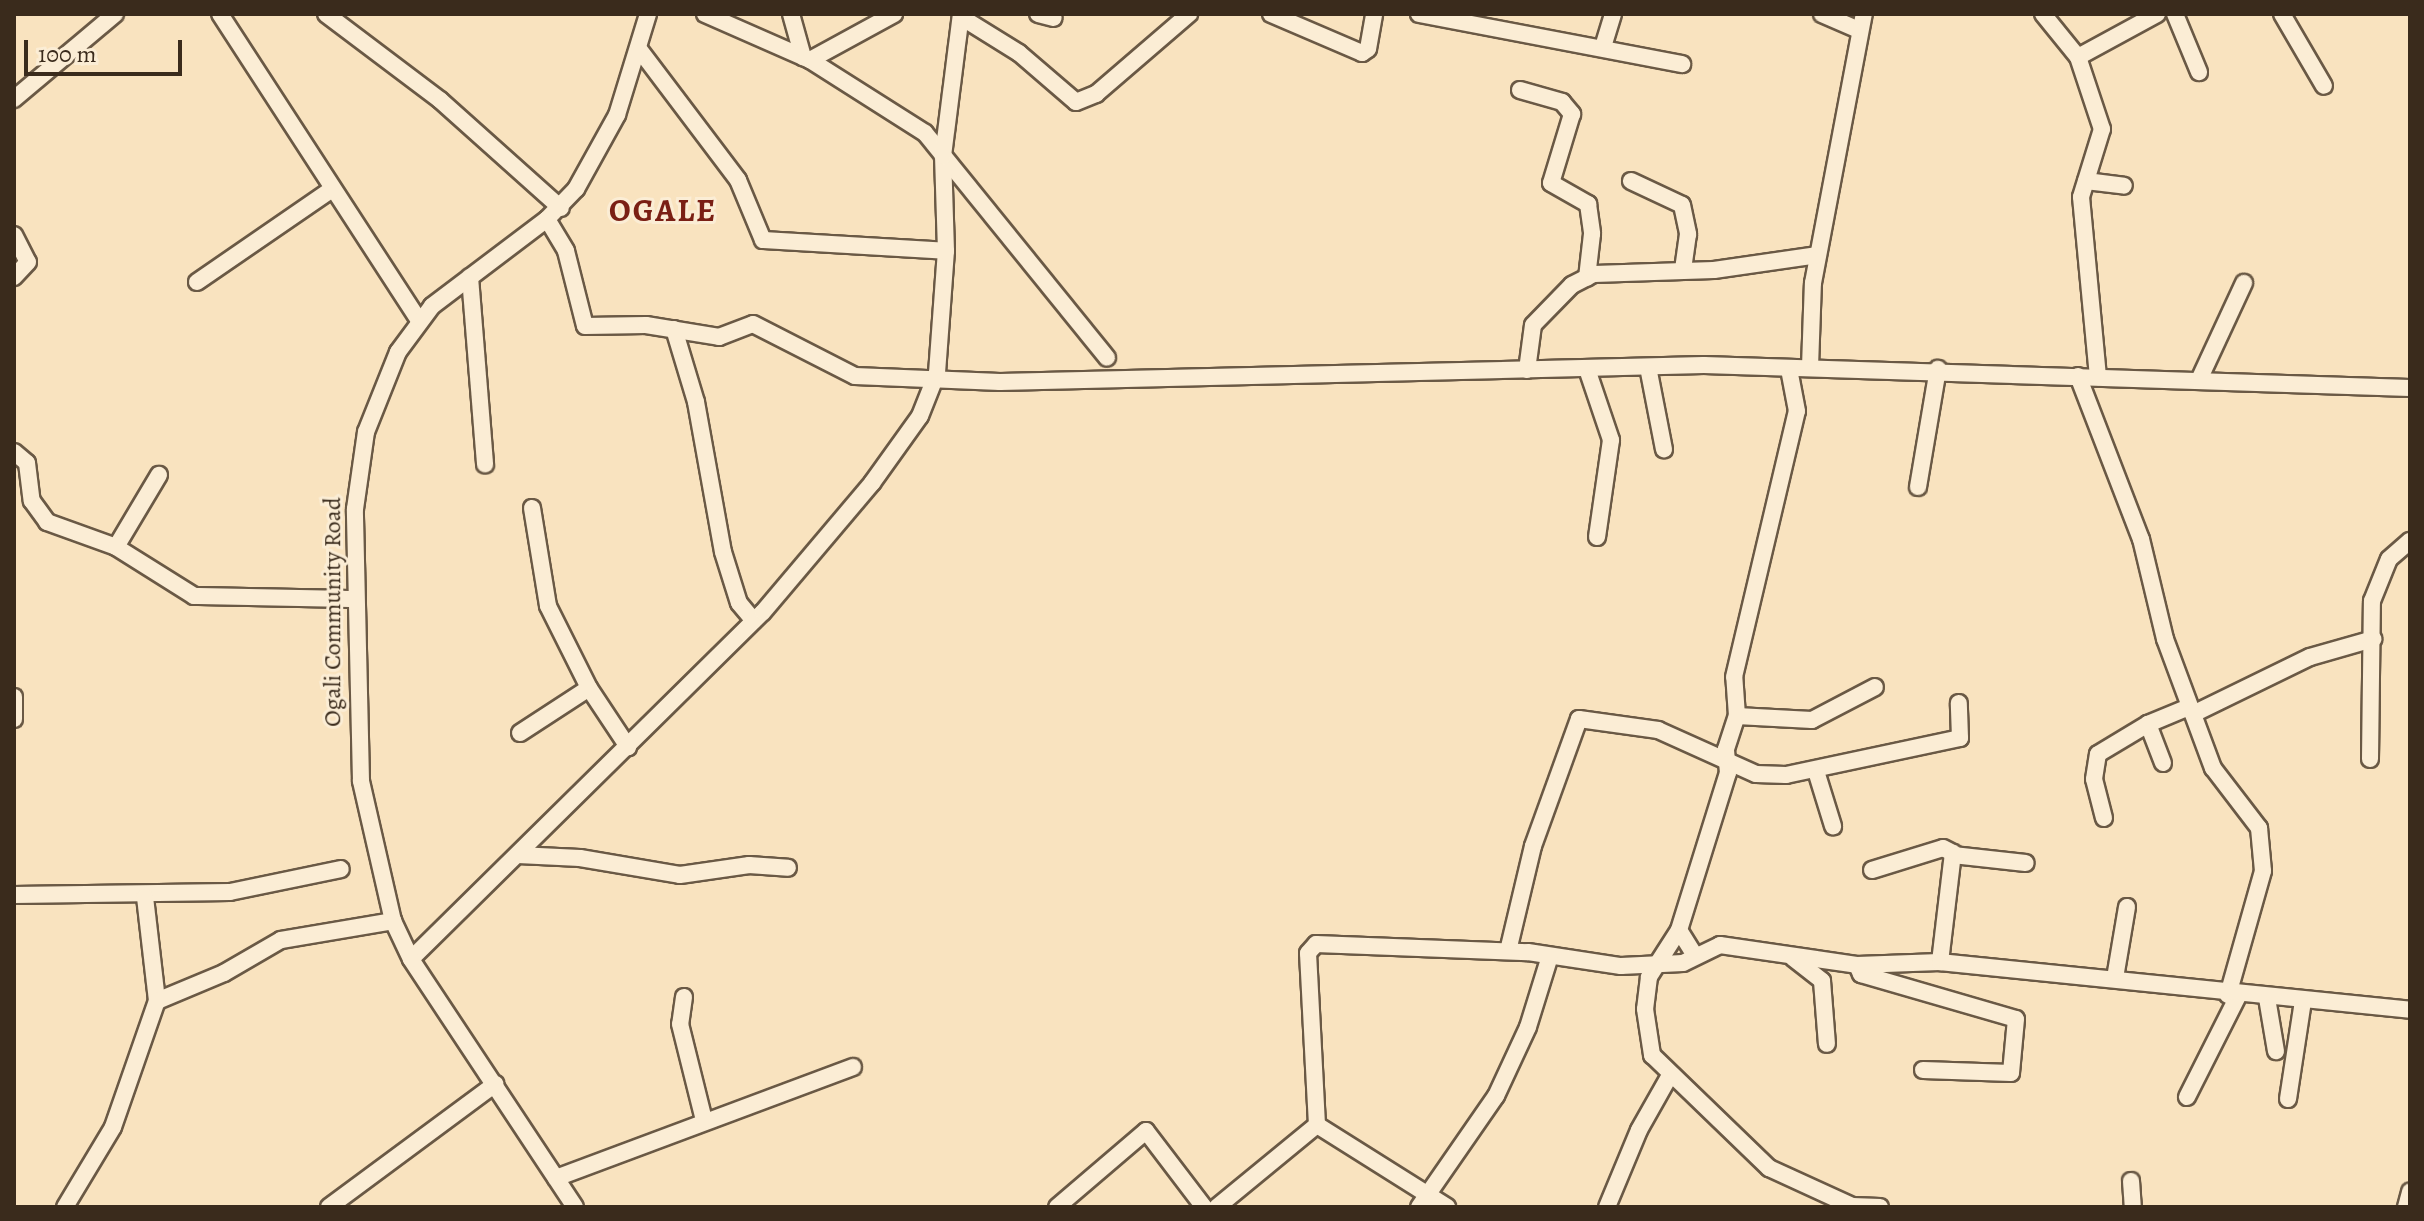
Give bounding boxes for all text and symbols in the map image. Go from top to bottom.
scale bar [28,24,186,74]
text: 100 m [38,38,97,70]
district label: OGALE [609,191,717,229]
street label: Ogali Community Road [319,497,347,727]

